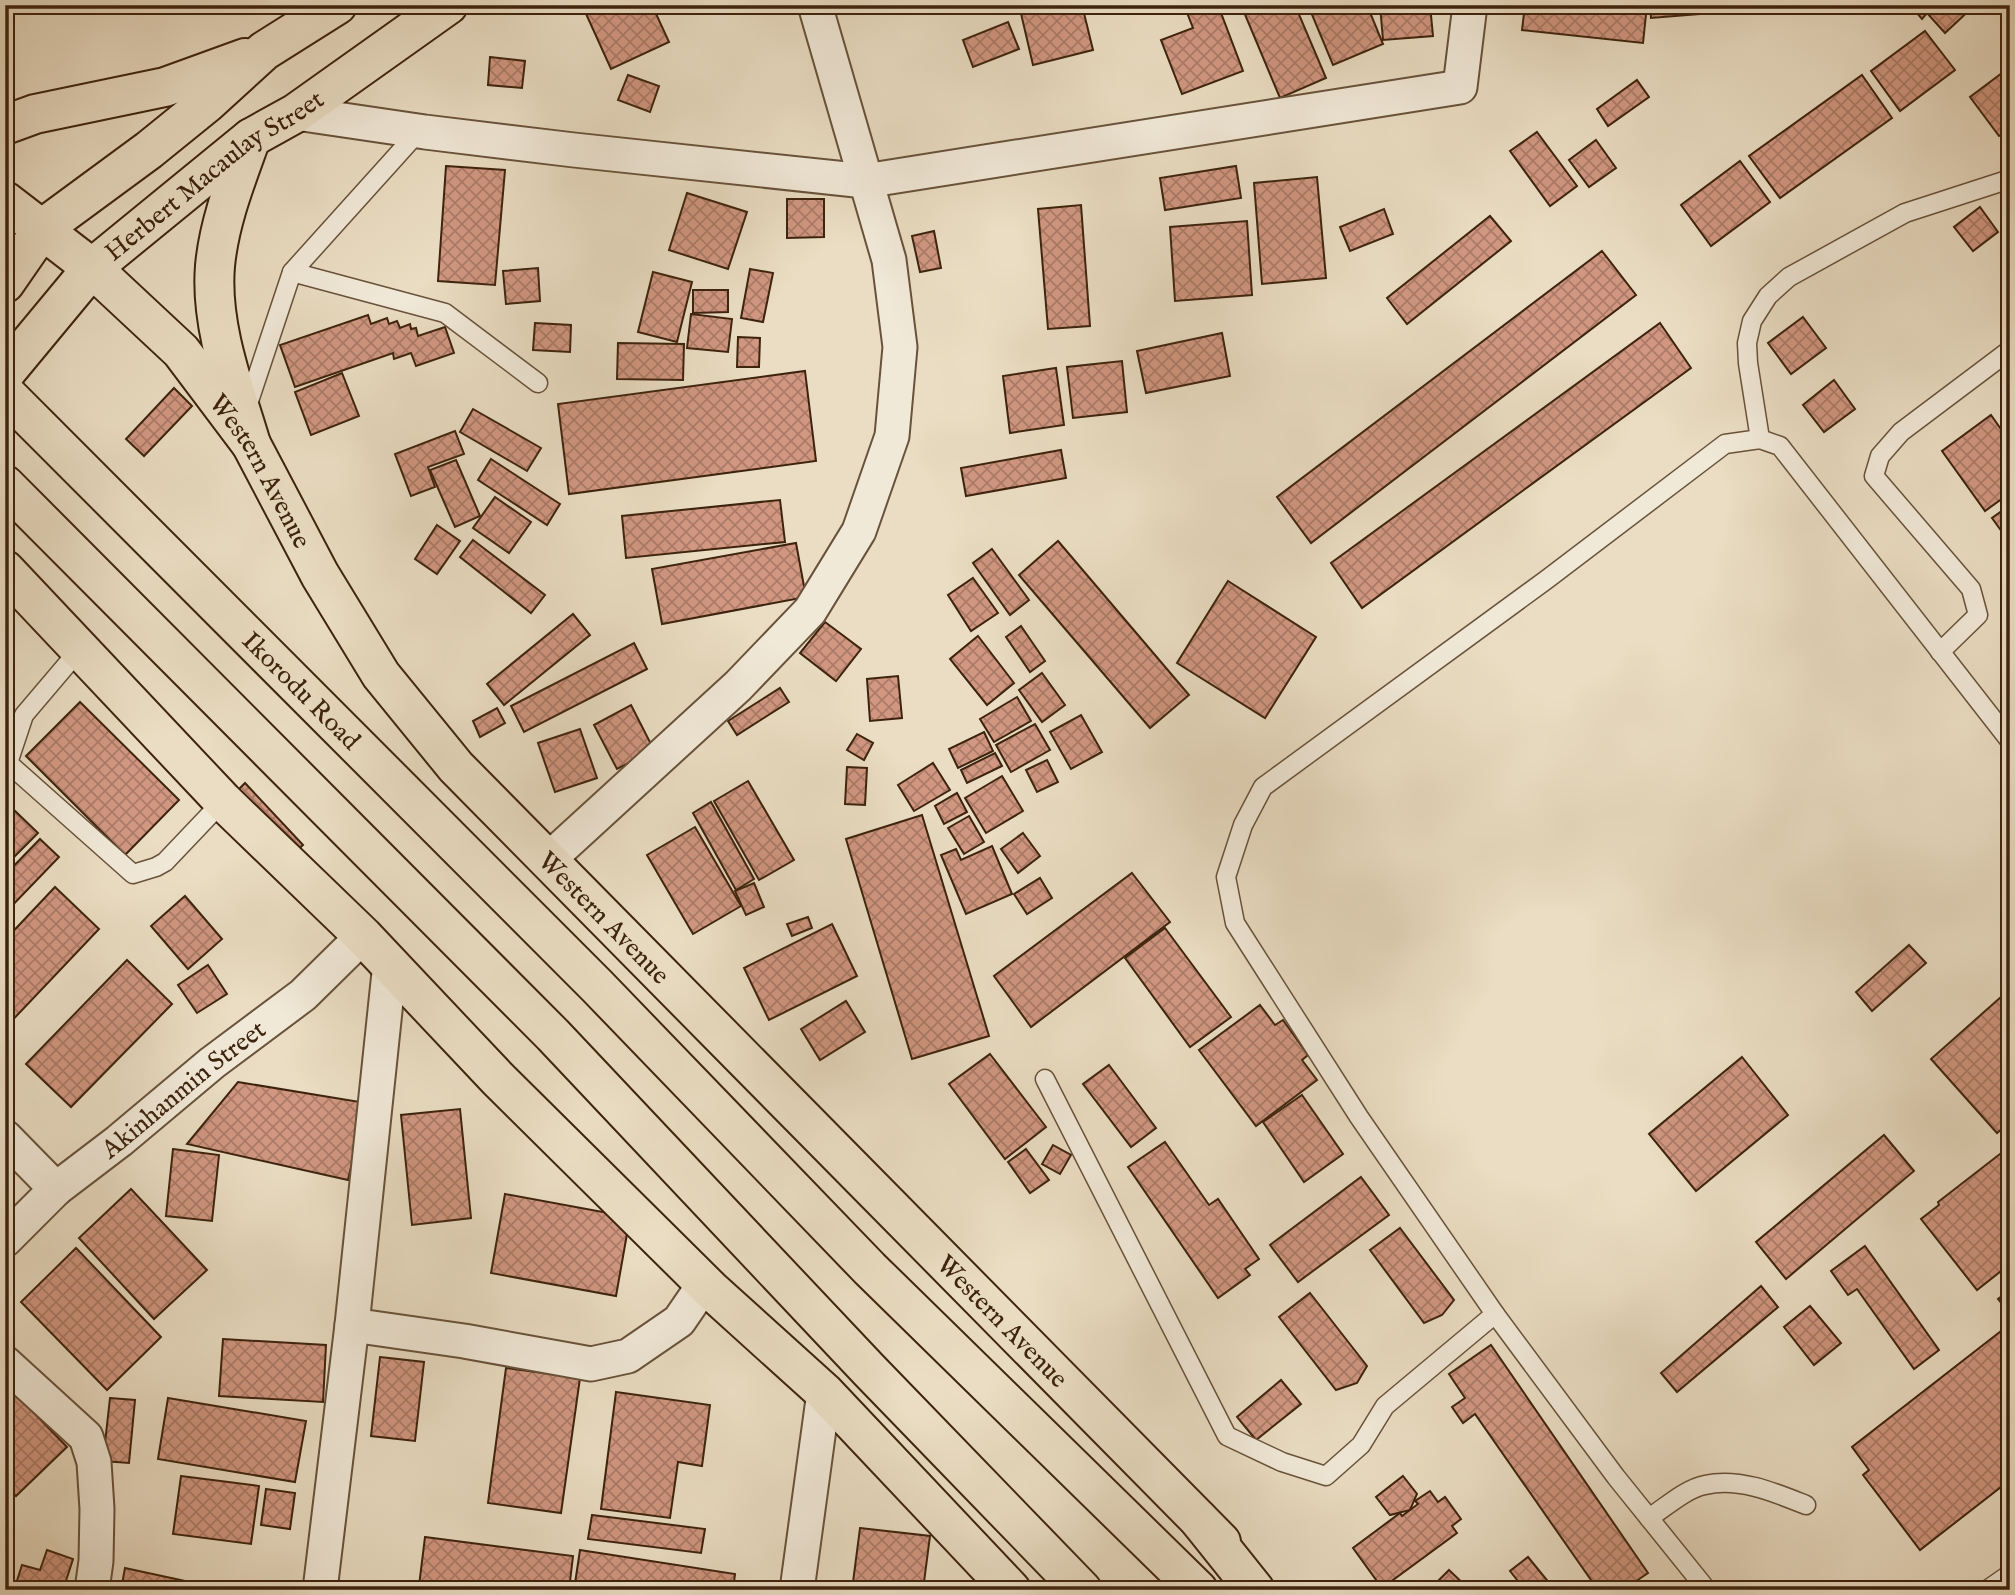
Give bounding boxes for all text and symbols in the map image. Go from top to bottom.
street label: Herbert Macaulay Street [98,83,331,269]
street label: Western Avenue [201,388,318,554]
street label: Ikorodu Road [235,625,367,758]
street label: Western Avenue [530,845,676,992]
street label: Akinhanmin Street [94,1013,273,1167]
street label: Western Avenue [929,1248,1075,1395]

